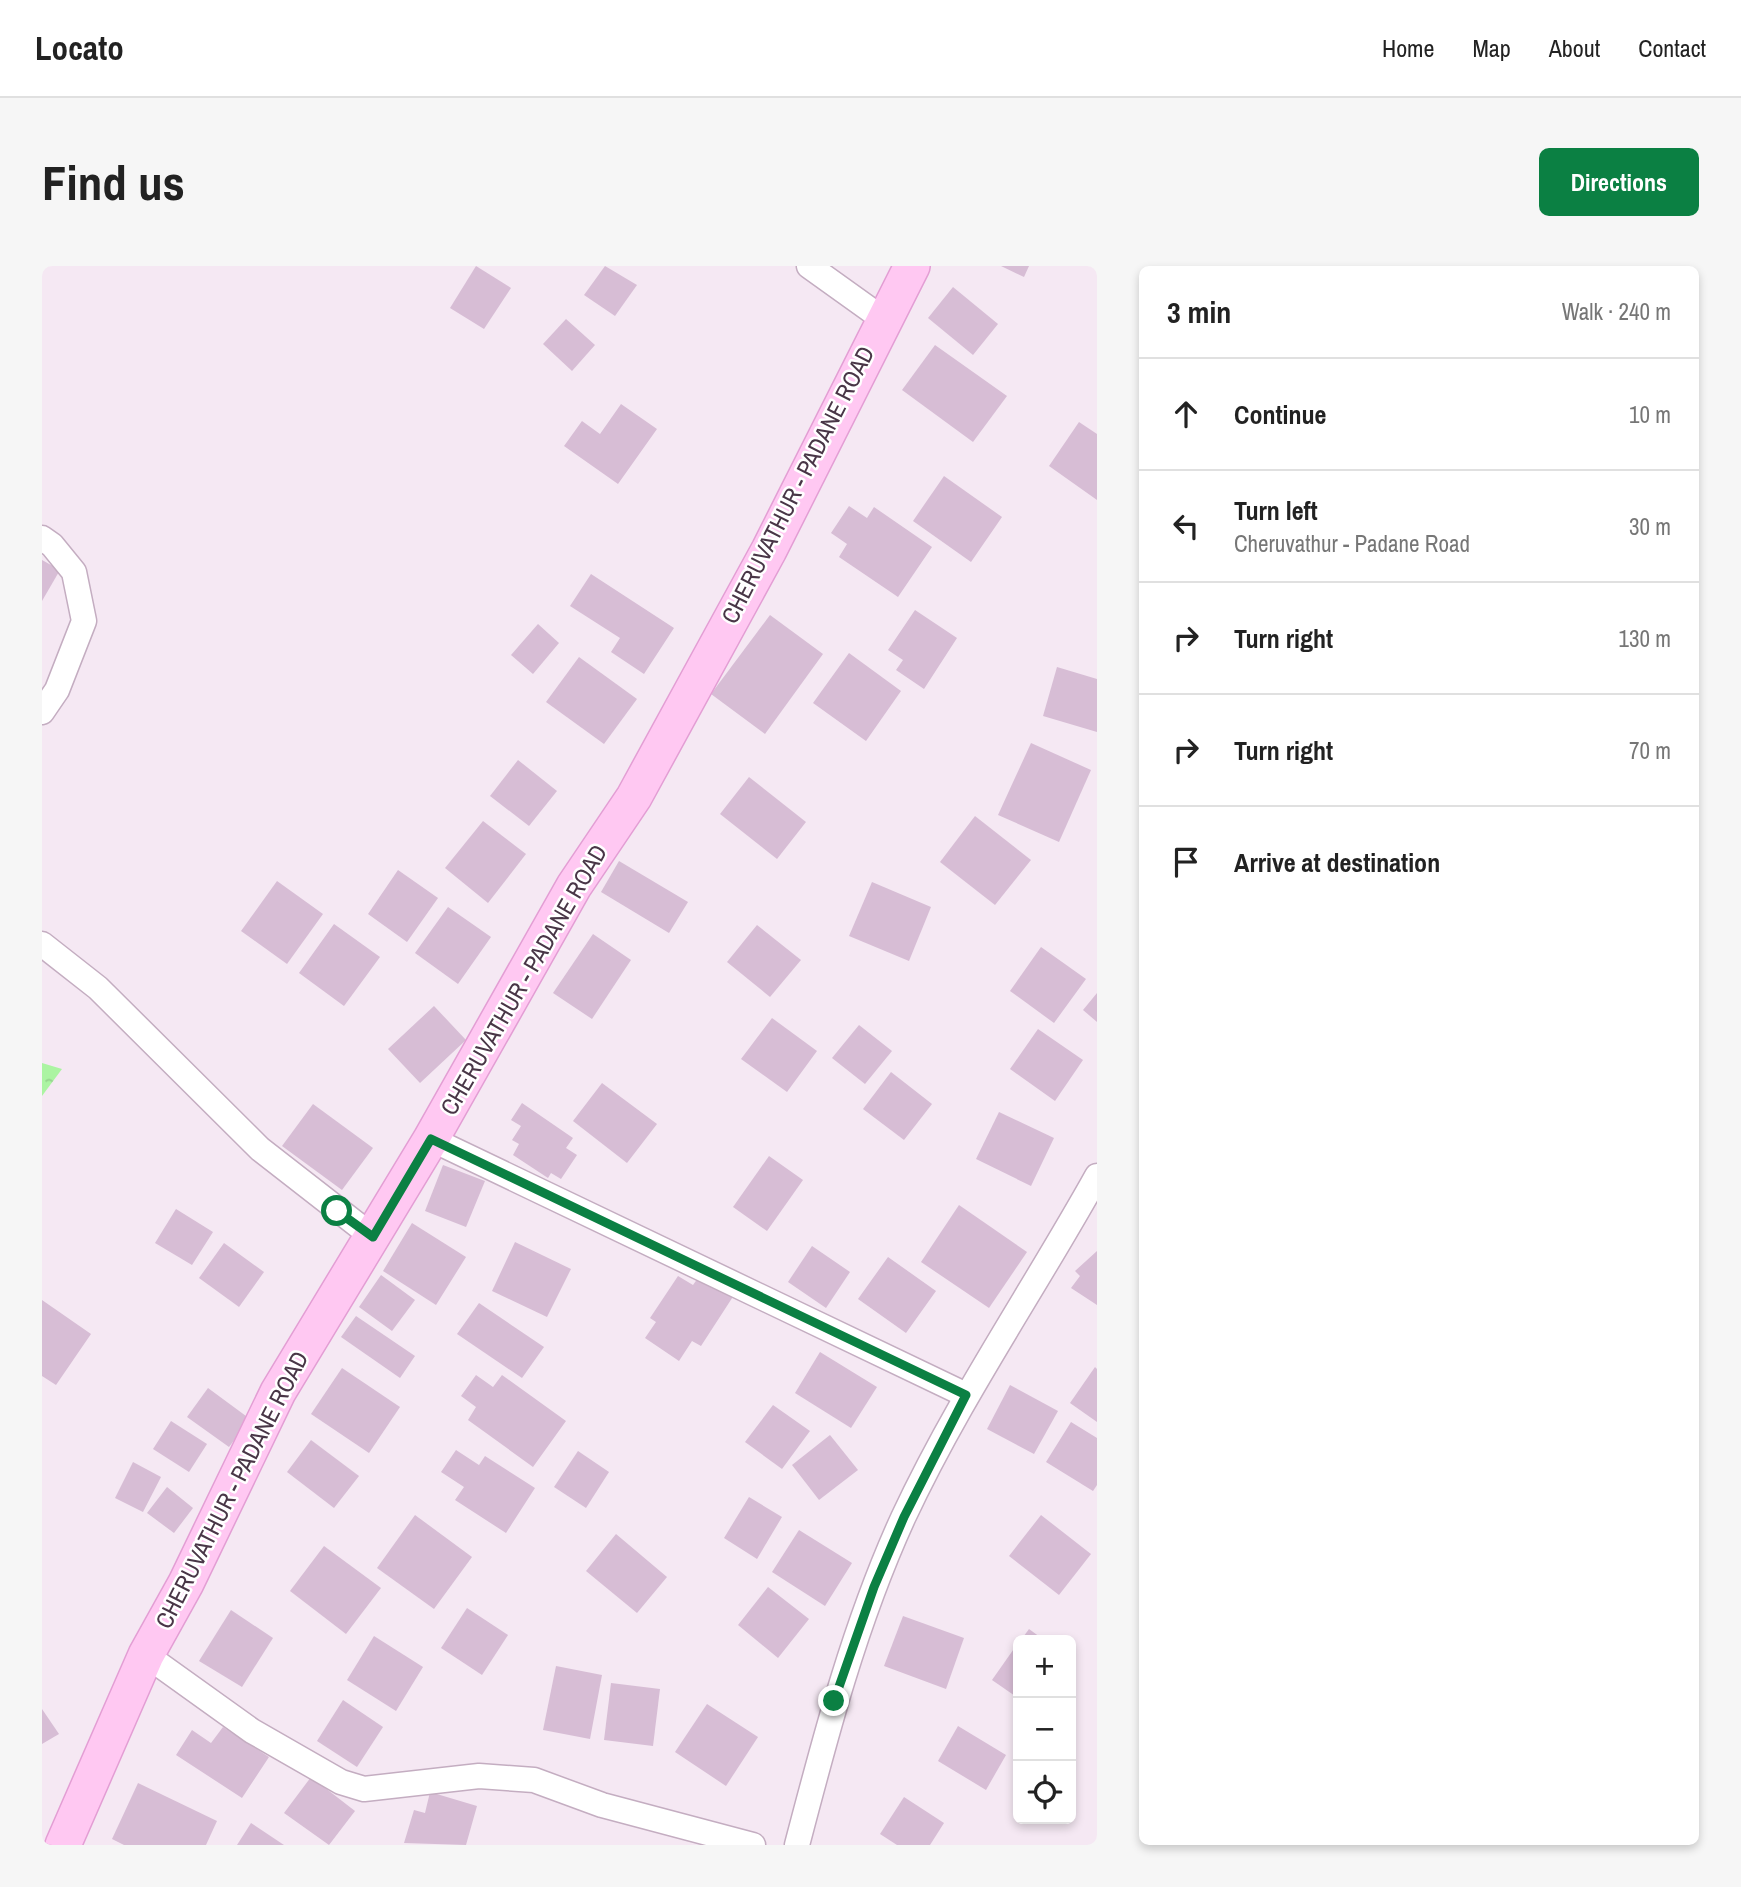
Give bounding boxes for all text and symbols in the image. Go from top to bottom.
text: Locato [35,26,124,70]
text: Home [1382,32,1434,64]
text: Map [1472,32,1511,64]
text: About [1549,32,1600,64]
text: Contact [1638,32,1706,64]
button: Directions [1539,148,1699,216]
text: Find us [42,149,185,215]
text: 3 min [1167,292,1231,332]
text: Walk · 240 m [1562,296,1671,327]
street label: CHERUVATHUR - PADANE ROAD [713,340,881,629]
icon: ahead [1167,395,1205,433]
text: Continue [1234,397,1326,432]
text: 10 m [1629,399,1671,430]
text: Turn left [1234,493,1318,528]
icon: left [1167,507,1205,545]
text: 30 m [1629,511,1671,542]
text: Cheruvathur - Padane Road [1234,528,1470,559]
icon: right [1167,619,1205,657]
text: Turn right [1234,621,1333,656]
text: 130 m [1619,623,1671,654]
icon: right [1167,731,1205,769]
text: Turn right [1234,733,1333,768]
text: 70 m [1629,735,1671,766]
street label: CHERUVATHUR - PADANE ROAD [432,838,614,1121]
icon: arrive [1167,843,1205,881]
text: Arrive at destination [1234,845,1440,880]
route start [321,1195,352,1226]
street label: CHERUVATHUR - PADANE ROAD [147,1345,315,1634]
map controls [1013,1635,1076,1824]
button: + [1013,1635,1076,1698]
route end [818,1685,849,1716]
button: − [1013,1698,1076,1761]
button: locate [1013,1761,1076,1824]

